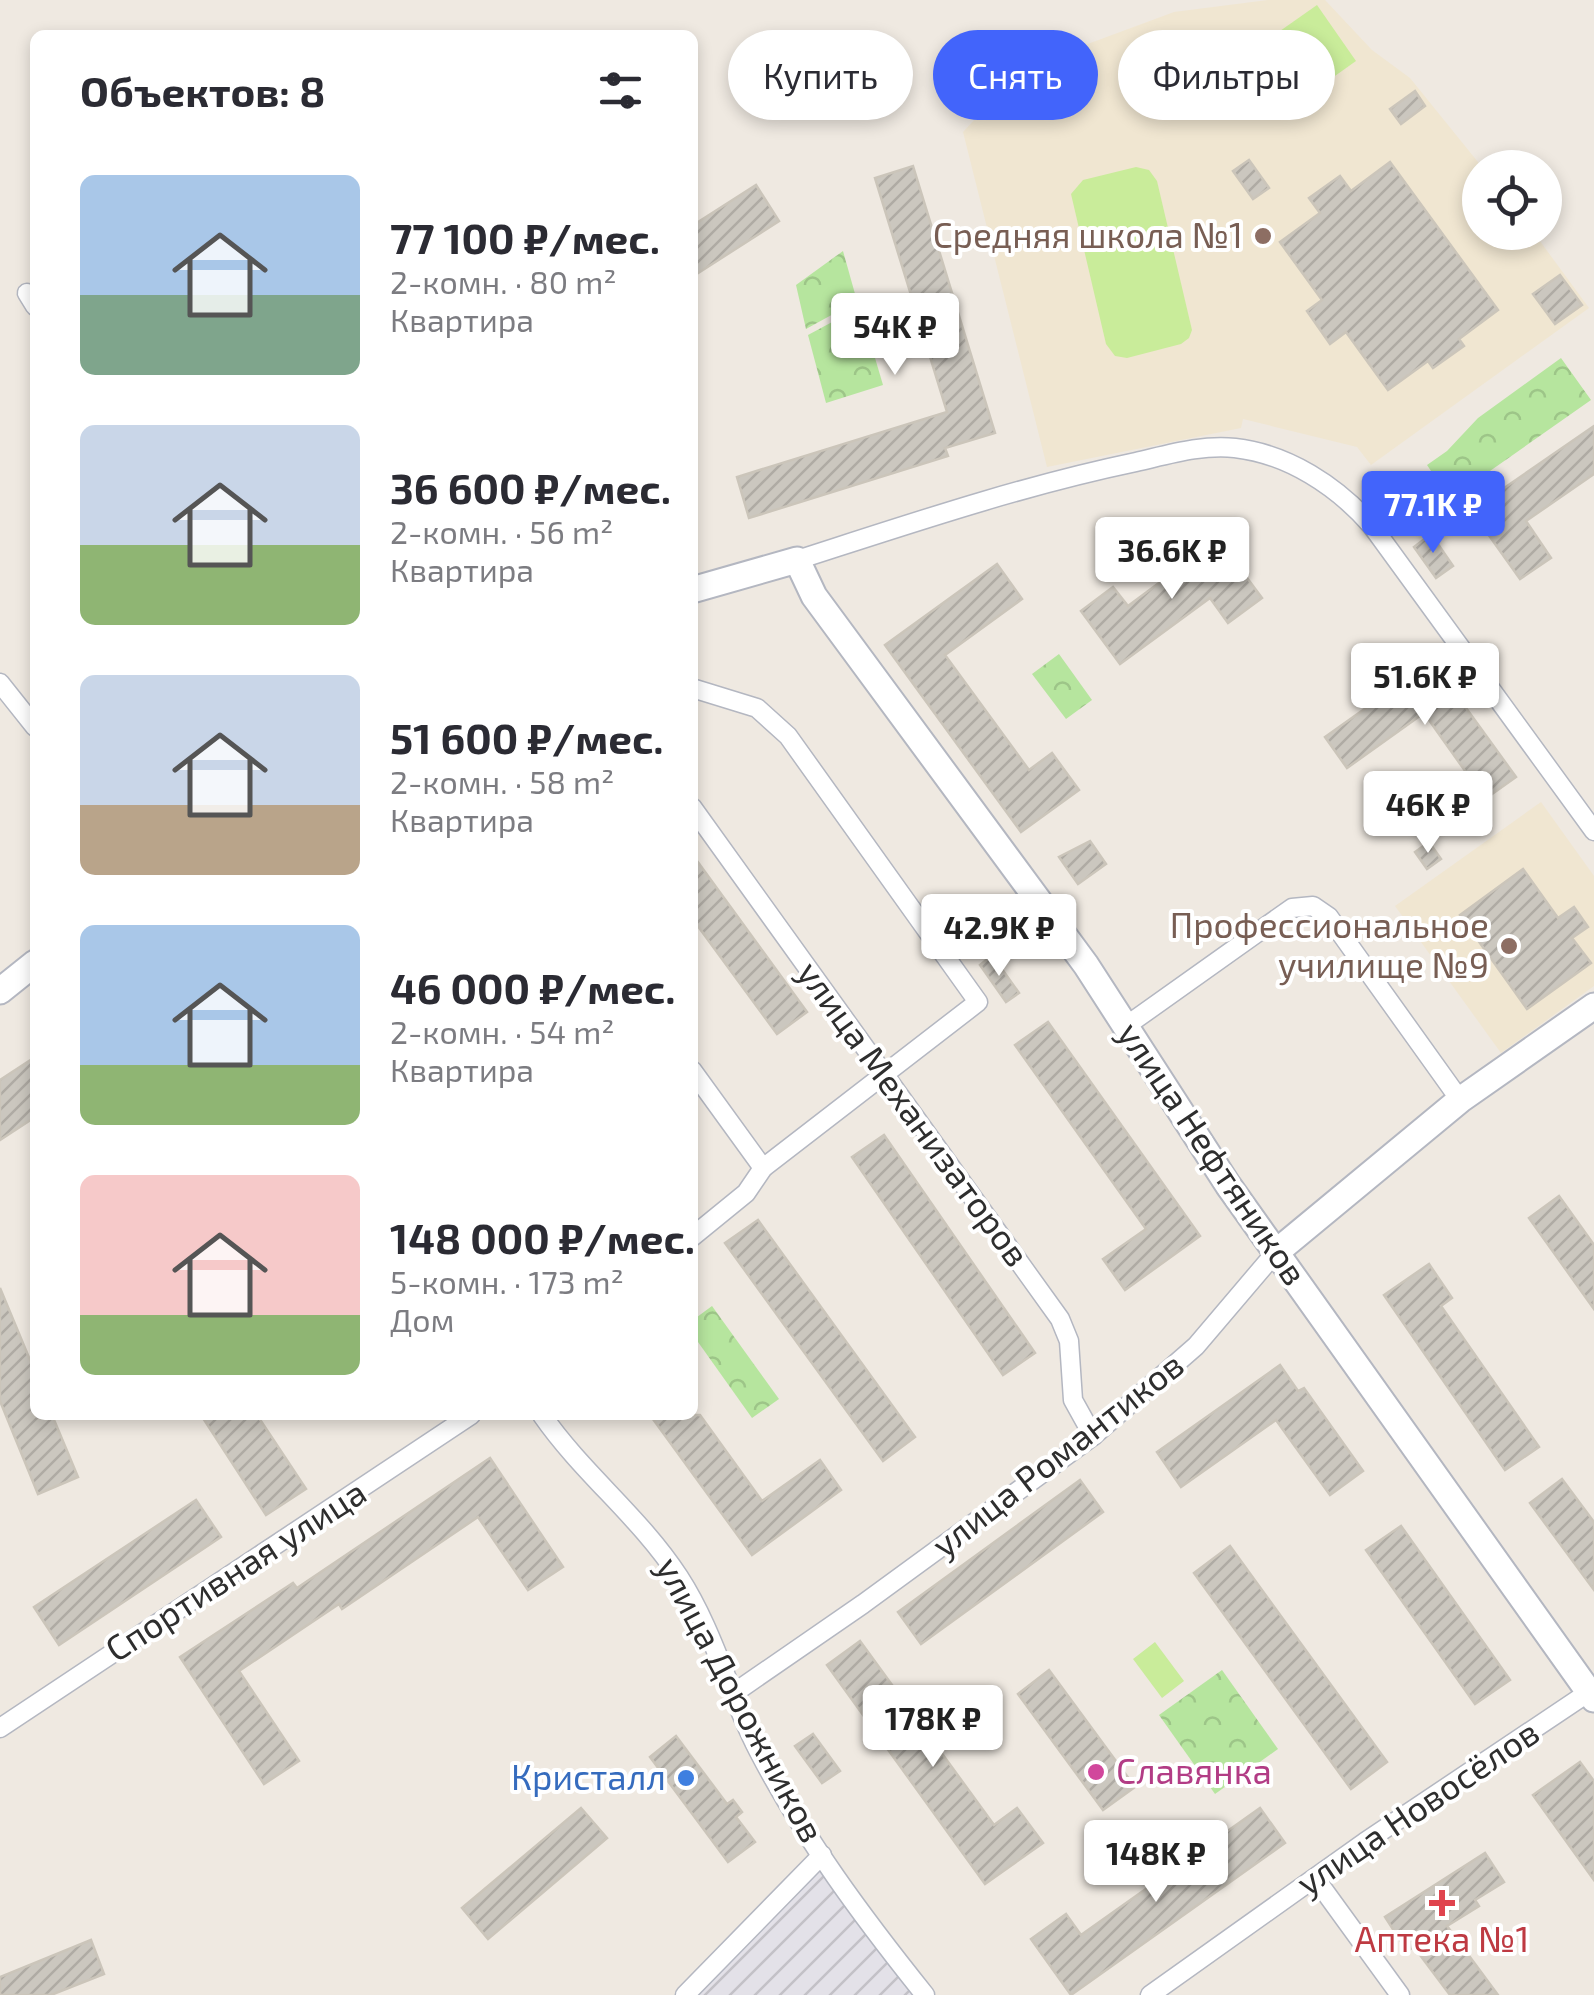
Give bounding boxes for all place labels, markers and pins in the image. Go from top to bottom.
place label: Средняя школа №1 [933,213,1243,255]
marker: Средняя школа №1 [1252,225,1274,247]
pin: 54K ₽ [825,293,965,378]
pin: 77.1K ₽ [1341,471,1525,556]
pin: 36.6K ₽ [1080,517,1264,602]
pin: 51.6K ₽ [1333,643,1517,728]
pin: 46K ₽ [1358,771,1498,856]
pin: 42.9K ₽ [907,894,1091,979]
place label: Профессиональное училище №9 [1170,903,1489,986]
marker: Профессиональное училище №9 [1498,935,1520,957]
pin: 178K ₽ [852,1685,1014,1770]
place label: Славянка [1116,1749,1272,1791]
place label: Кристалл [511,1755,666,1797]
marker: Славянка [1085,1761,1107,1783]
marker: Кристалл [675,1767,697,1789]
pin: 148K ₽ [1075,1820,1237,1905]
marker: Аптека №1 [1431,1892,1453,1914]
place label: Аптека №1 [1355,1917,1529,1959]

